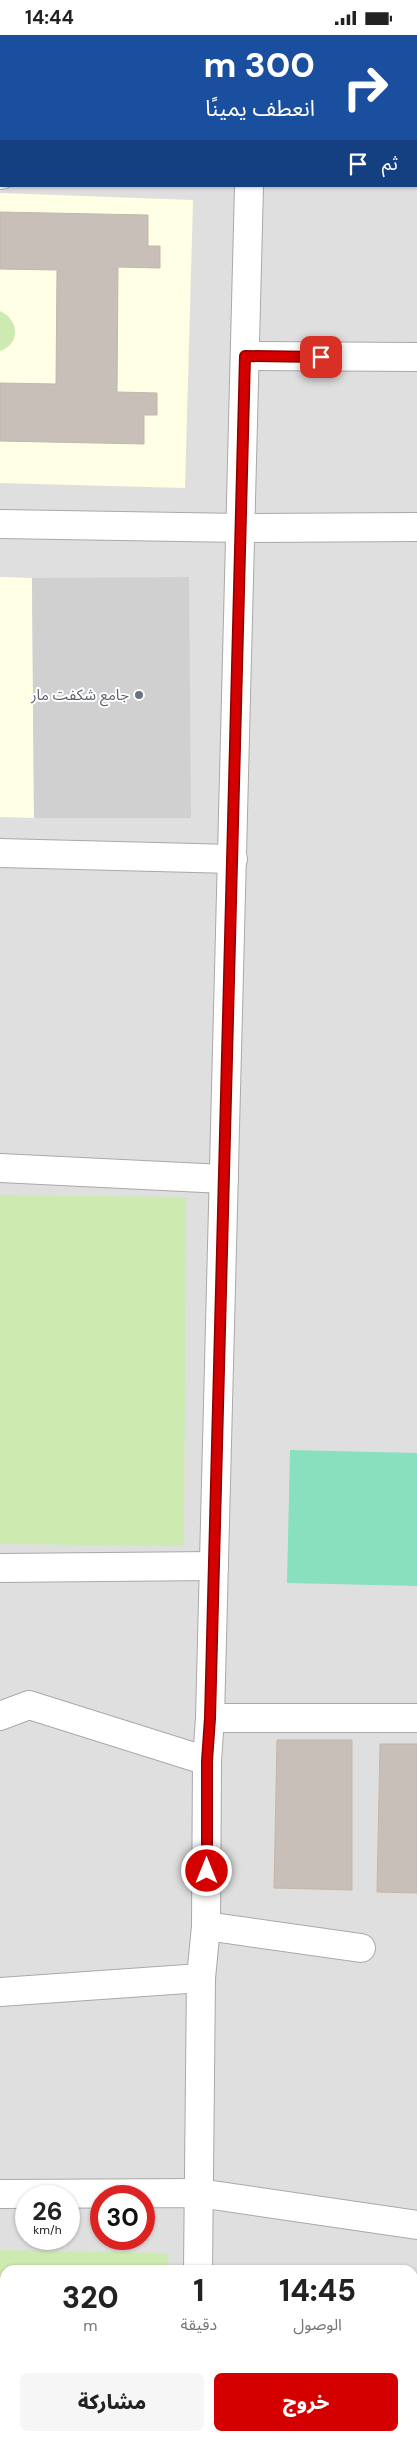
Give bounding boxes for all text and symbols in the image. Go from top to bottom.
text: 14:44 [25,5,74,30]
text: 300 m [203,42,315,88]
icon: right [333,55,398,120]
text: انعطف يمينًا [205,94,315,123]
icon: arrive [344,150,372,178]
text: ثم [382,151,398,176]
pin [300,336,342,378]
icon: arrive [307,343,335,371]
place label: جامع شكفت مار [30,685,129,707]
marker: جامع شكفت مار [133,689,145,701]
position arrow [180,1844,232,1896]
speed limit sign: 30 [90,2185,155,2250]
text: 26 [32,2195,63,2228]
text: km/h [33,2222,62,2238]
text: 1 [193,2271,204,2310]
text: 14:45 [279,2271,356,2310]
text: 320 [62,2278,119,2317]
text: دقيقة [181,2314,217,2335]
text: الوصول [293,2314,342,2335]
text: m [83,2315,97,2336]
button: مشاركة [20,2373,204,2431]
button: خروج [214,2373,398,2431]

